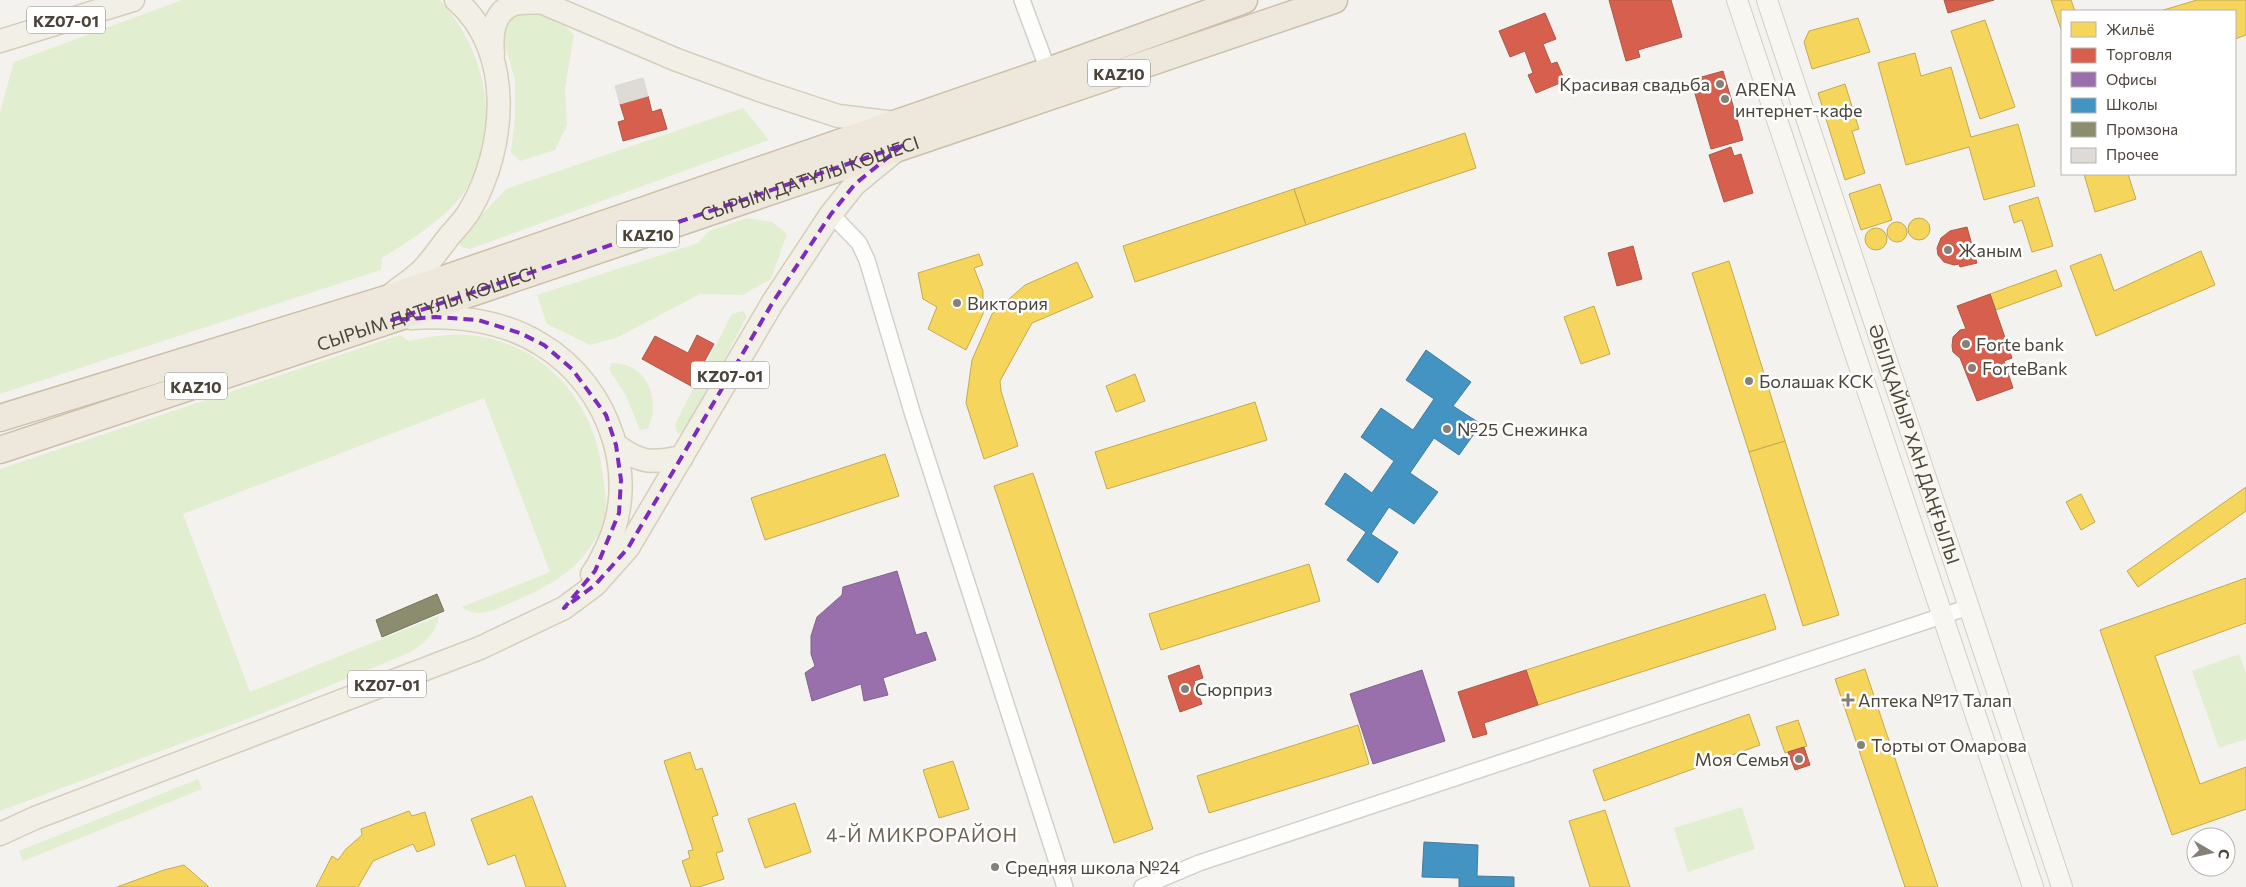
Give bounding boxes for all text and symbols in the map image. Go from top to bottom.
road number: KZ07-01 [27,6,105,34]
legend [2061,10,2236,175]
text: Жильё [2106,20,2154,38]
text: Торговля [2106,45,2172,63]
road number: KAZ10 [1088,59,1150,86]
text: Офисы [2106,70,2157,88]
place label: Красивая свадьба [1559,73,1710,95]
marker: Красивая свадьба [1714,78,1726,90]
place label: ARENA интернет-кафе [1735,78,1862,121]
marker: ARENA интернет-кафе [1719,93,1731,105]
text: Школы [2106,95,2158,113]
text: Промзона [2106,120,2178,138]
street label: СЫРЫМ ДАТҰЛЫ КӨШЕСІ [698,131,922,226]
text: Прочее [2106,145,2159,163]
road number: KAZ10 [617,220,679,248]
place label: Жаным [1958,239,2022,261]
marker: Жаным [1942,244,1954,256]
street label: СЫРЫМ ДАТҰЛЫ КӨШЕСІ [314,261,538,355]
place label: Виктория [967,292,1048,314]
marker: Виктория [951,297,963,309]
street label: ӘБІЛҚАЙЫР ХАН ДАҢҒЫЛЫ [1865,321,1965,567]
place label: Forte bank [1976,333,2064,355]
marker: Forte bank [1960,338,1972,350]
place label: ForteBank [1982,357,2068,379]
road number: KZ07-01 [691,362,769,388]
marker: ForteBank [1966,362,1978,374]
place label: Болашак КСК [1759,370,1874,392]
road number: KAZ10 [165,372,227,400]
marker: Болашак КСК [1743,375,1755,387]
place label: №25 Снежинка [1457,418,1588,440]
marker: №25 Снежинка [1441,423,1453,435]
road number: KZ07-01 [348,671,426,698]
place label: Сюрприз [1195,678,1272,700]
marker: Сюрприз [1179,683,1191,695]
place label: Аптека №17 Талап [1858,689,2012,711]
marker: Аптека №17 Талап [1842,694,1854,706]
place label: Торты от Омарова [1871,734,2027,756]
marker: Торты от Омарова [1855,739,1867,751]
place label: Моя Семья [1695,748,1789,770]
marker: Моя Семья [1793,753,1805,765]
district label: 4-Й МИКРОРАЙОН [826,823,1018,846]
north arrow [2186,827,2236,877]
text: С [2215,848,2233,860]
place label: Средняя школа №24 [1005,856,1180,878]
marker: Средняя школа №24 [989,861,1001,873]

